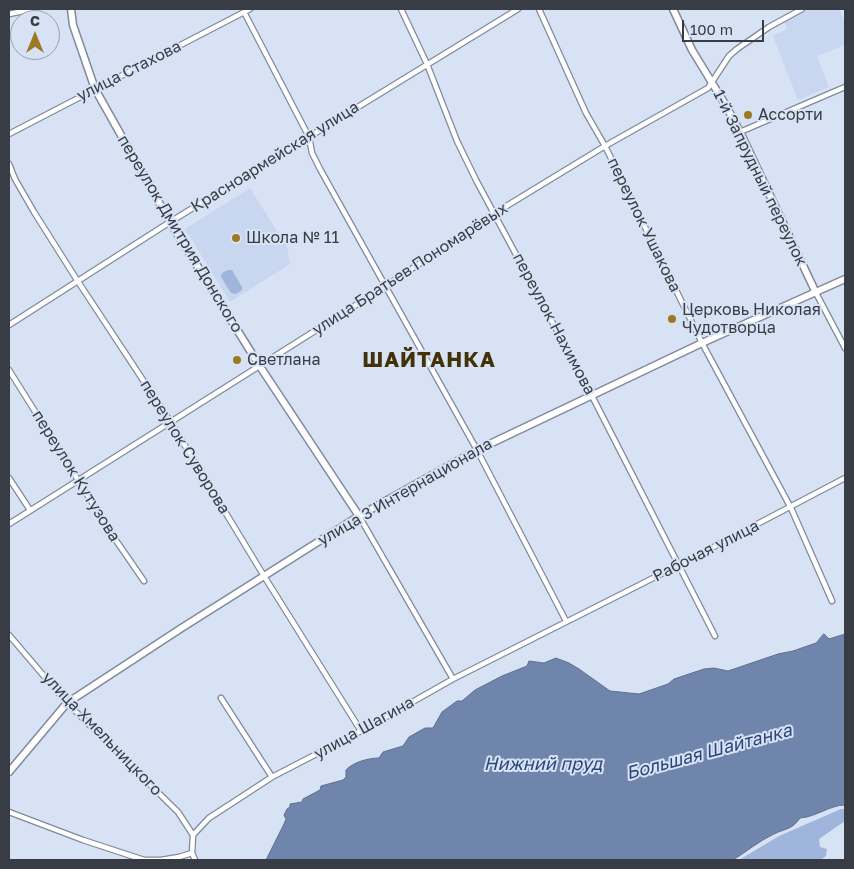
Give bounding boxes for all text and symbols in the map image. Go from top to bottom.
north arrow [10,10,60,60]
scale bar [684,10,766,42]
text: С [30,12,40,29]
text: 100 m [690,20,733,38]
street label: улица Стахова [74,36,184,106]
street label: 1-й Запрудный переулок [709,87,811,269]
street label: Красноармейская улица [187,97,363,217]
place label: Ассорти [758,105,823,125]
marker: Ассорти [742,109,754,121]
street label: переулок Дмитрия Донского [113,132,247,336]
street label: переулок Ушакова [603,155,685,295]
street label: улица Братьев Пономарёвых [309,199,511,339]
place label: Школа № 11 [246,228,339,248]
marker: Школа № 11 [230,232,242,244]
street label: переулок Нахимова [509,250,599,398]
place label: Церковь Николая Чудотворца [682,300,821,338]
marker: Церковь Николая Чудотворца [666,313,678,325]
district label: ШАЙТАНКА [361,347,497,373]
place label: Светлана [247,350,320,370]
marker: Светлана [231,354,243,366]
street label: переулок Суворова [136,376,234,518]
street label: переулок Кутузова [28,407,124,545]
street label: улица 3 Интернационала [314,434,496,550]
street label: Рабочая улица [650,516,762,586]
street label: улица Хмельницкого [38,668,166,800]
street label: улица Шагина [311,693,417,763]
water label: Большая Шайтанка [624,719,794,785]
water label: Нижний пруд [484,753,602,775]

